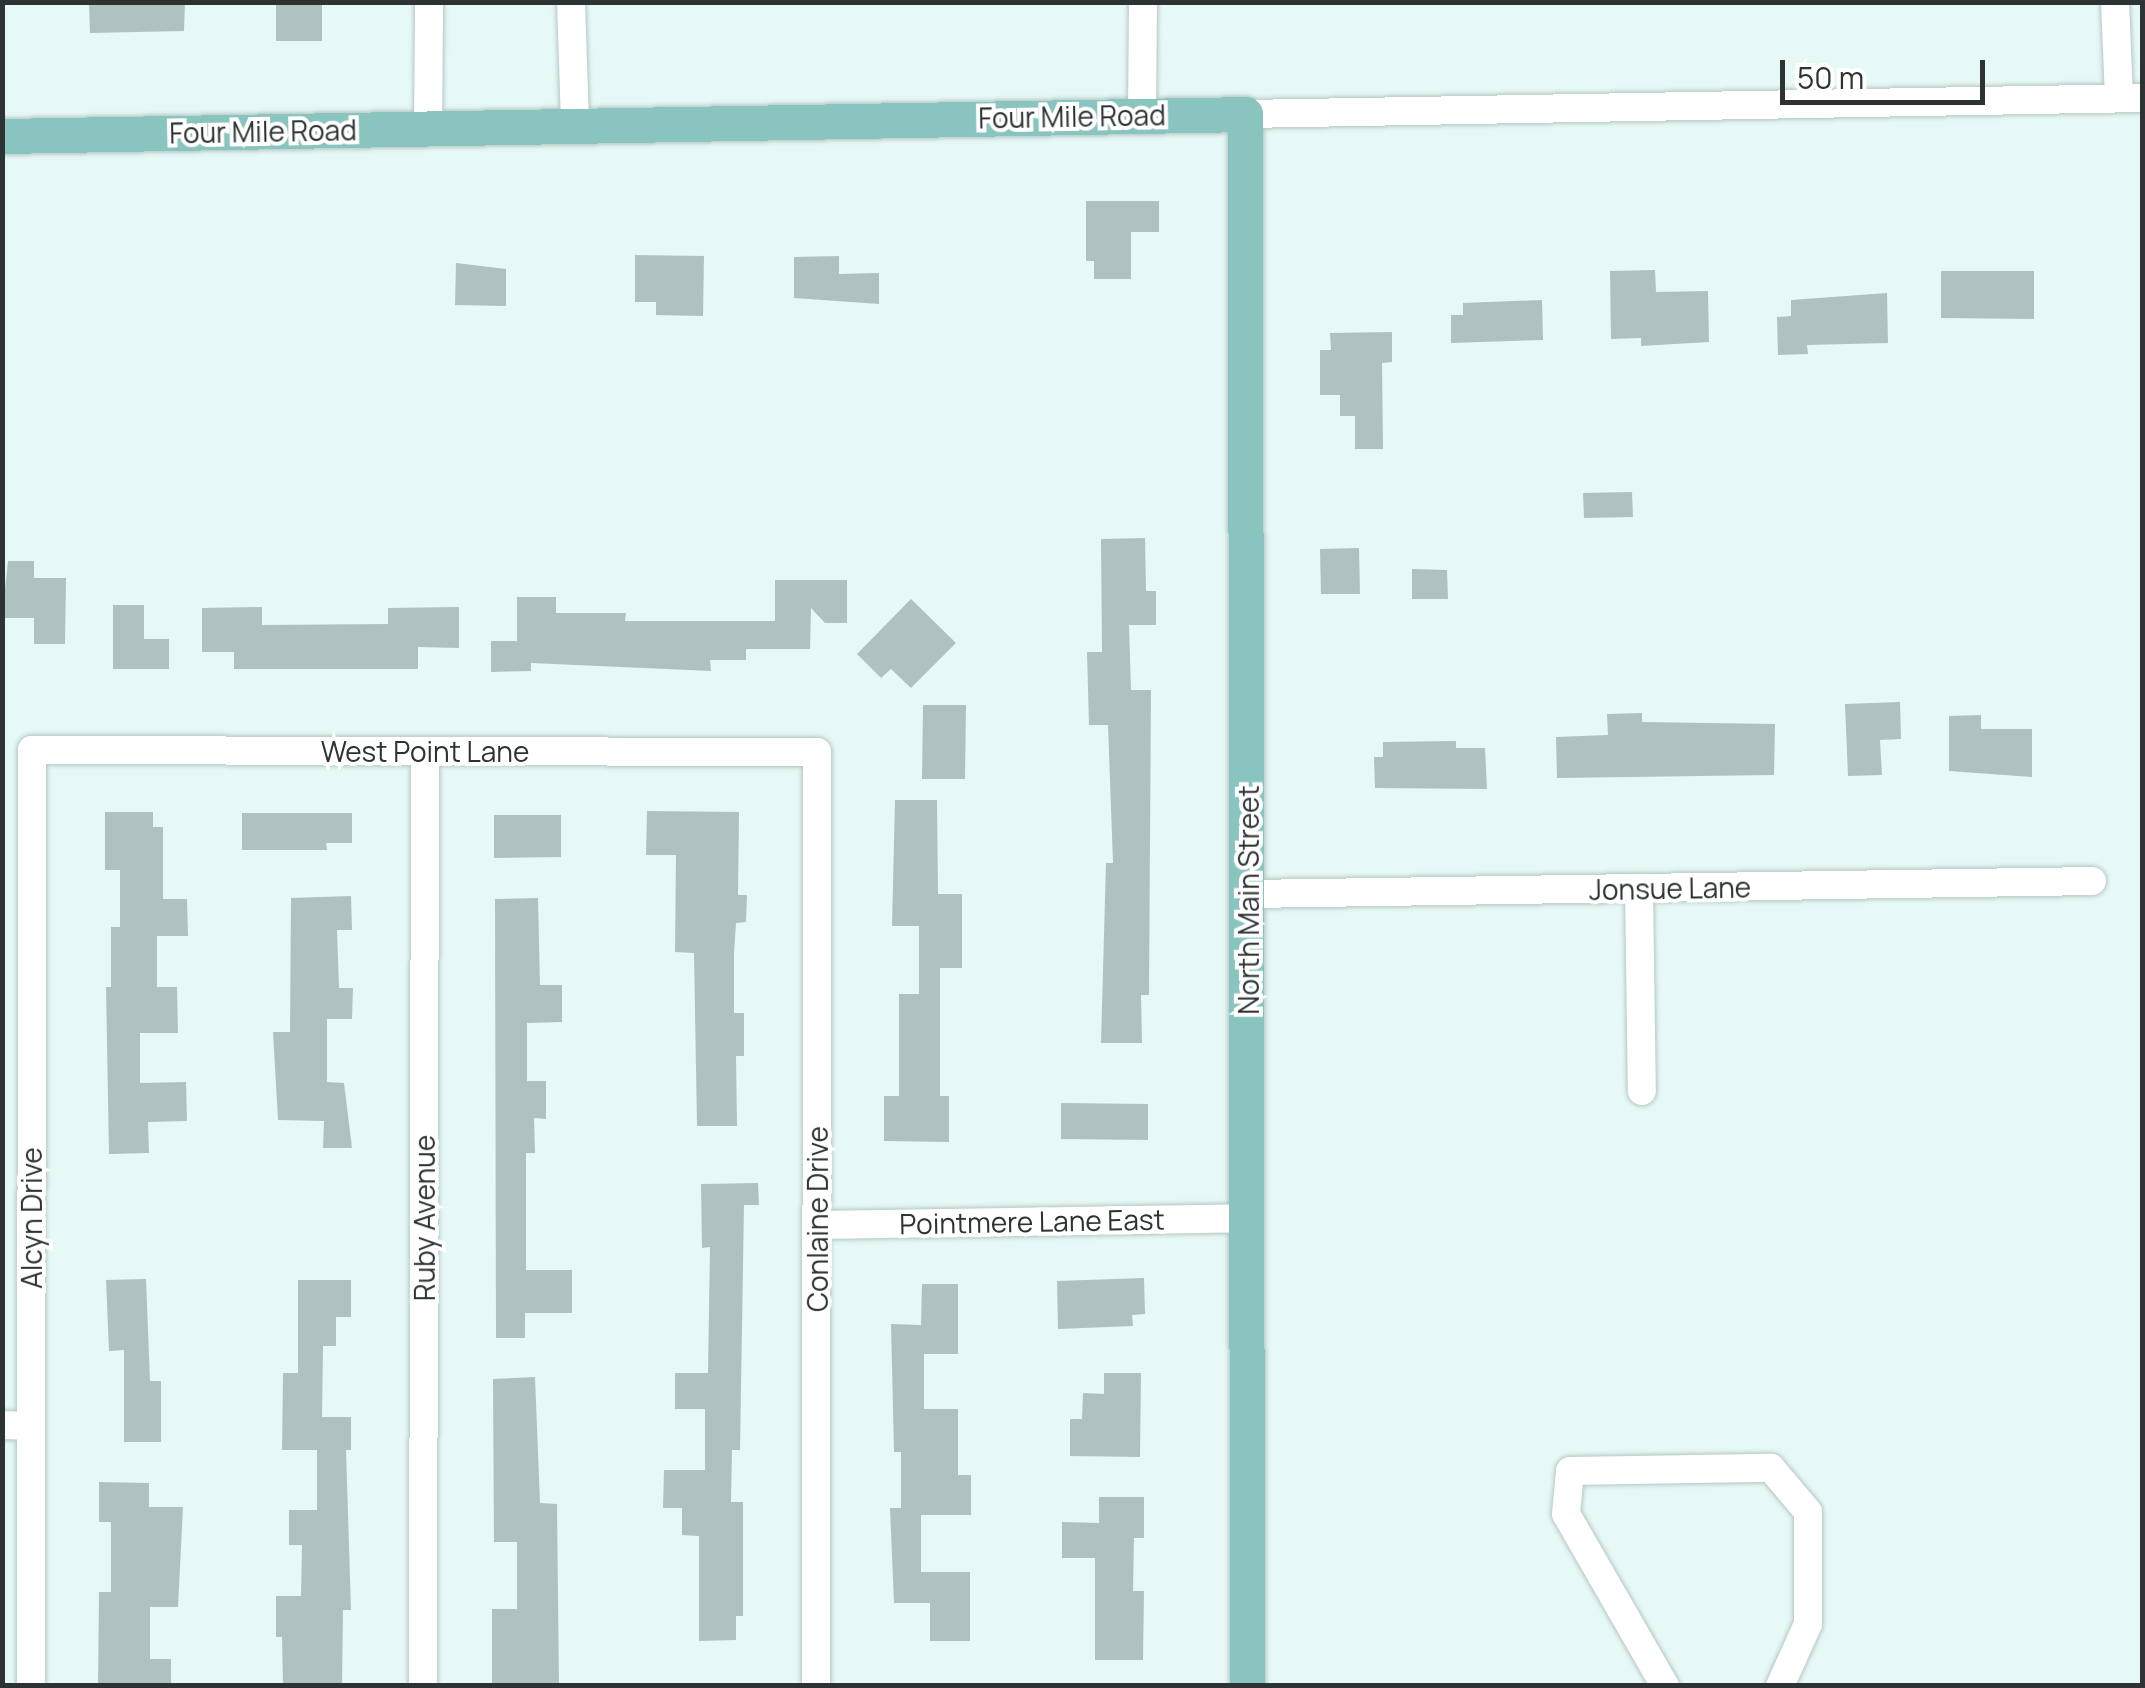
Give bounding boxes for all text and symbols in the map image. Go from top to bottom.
scale bar [1785,40,1990,102]
text: 50 m [1797,57,1864,98]
street label: Four Mile Road [978,98,1166,134]
street label: Four Mile Road [169,113,357,149]
street label: West Point Lane [321,734,529,768]
street label: North Main Street [1231,785,1265,1015]
street label: Jonsue Lane [1589,870,1751,906]
street label: Conlaine Drive [800,1126,834,1312]
street label: Ruby Avenue [407,1135,441,1301]
street label: Alcyn Drive [14,1147,48,1289]
street label: Pointmere Lane East [899,1202,1165,1240]

